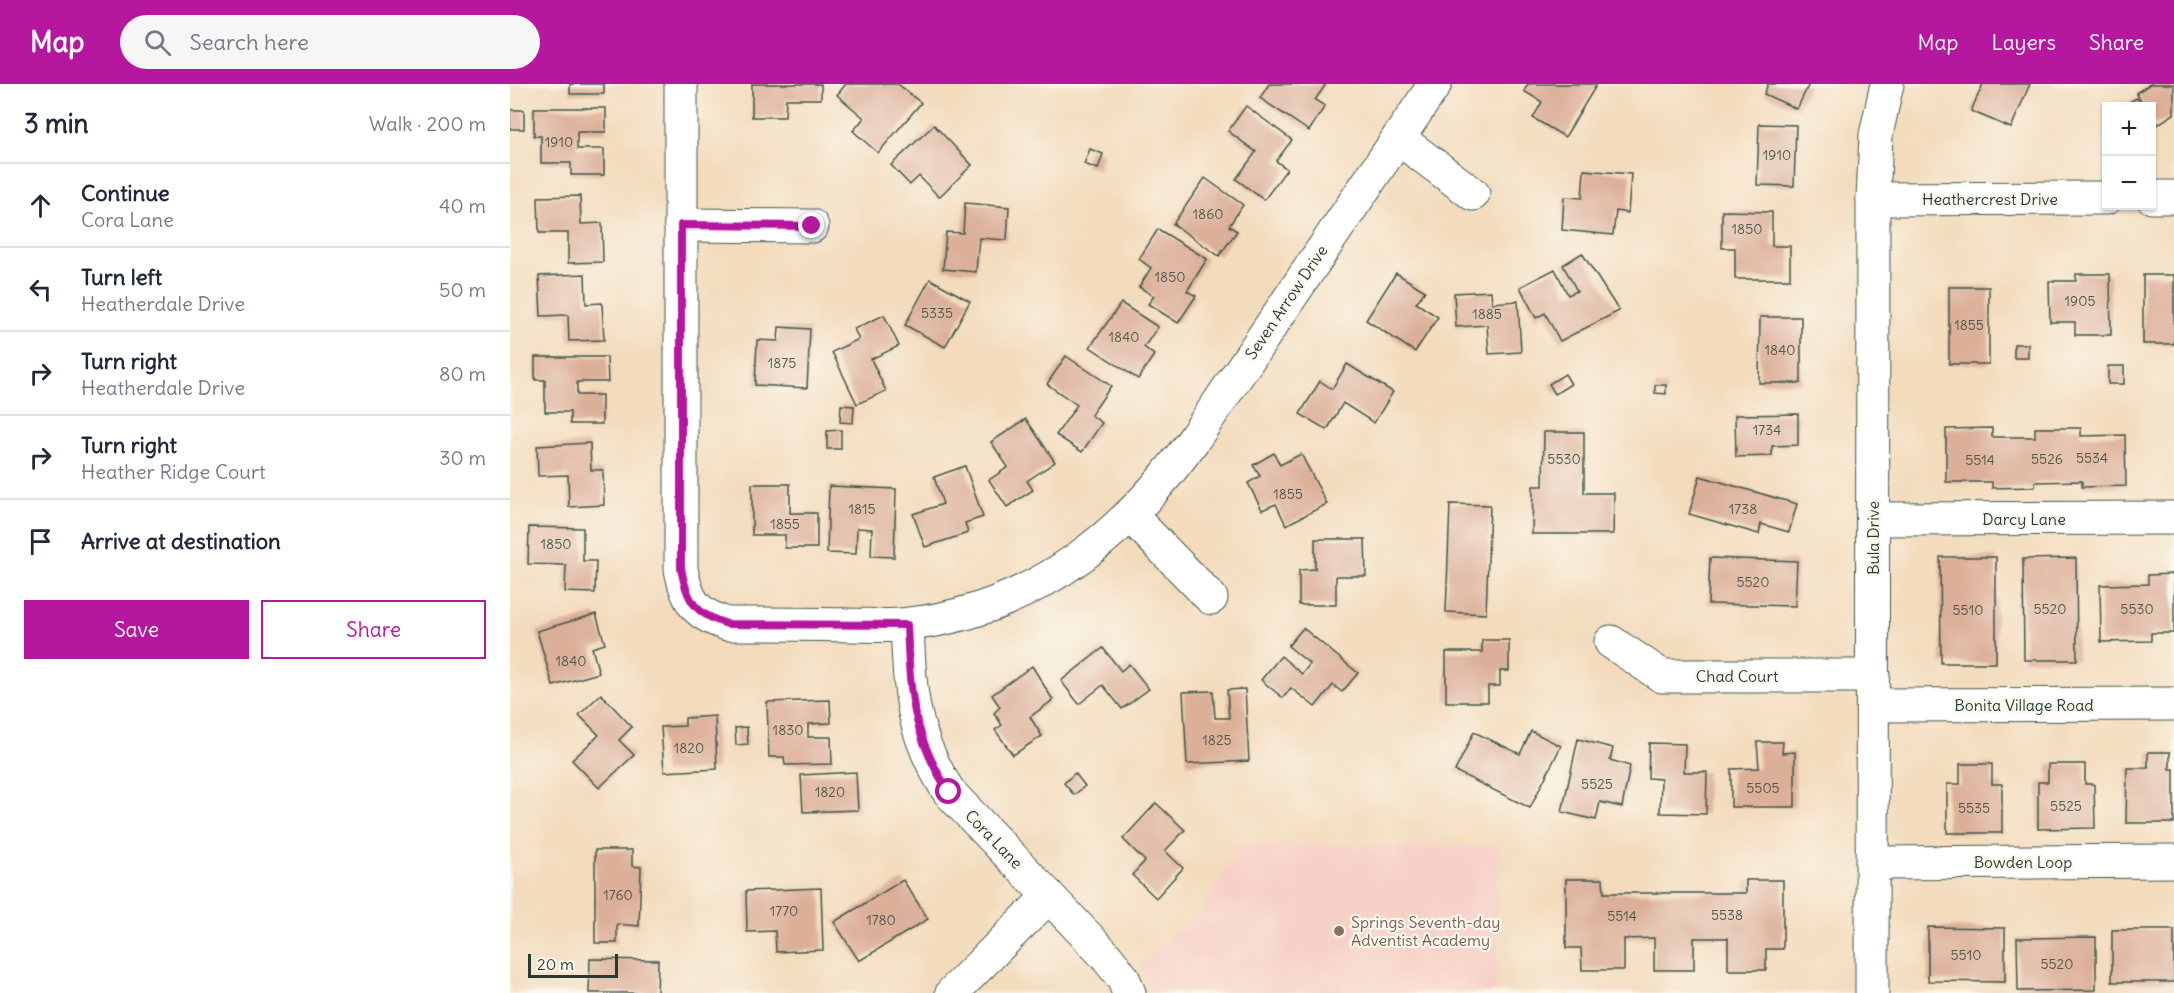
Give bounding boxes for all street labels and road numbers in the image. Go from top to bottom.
street label: Heathercrest Drive [1922,189,2058,209]
street label: Seven Arrow Drive [1240,241,1332,363]
street label: Bula Drive [1863,501,1883,575]
street label: Darcy Lane [1982,509,2066,529]
street label: Chad Court [1696,666,1779,686]
street label: Bonita Village Road [1954,695,2094,715]
street label: Cora Lane [961,805,1027,873]
street label: Bowden Loop [1974,852,2072,872]

